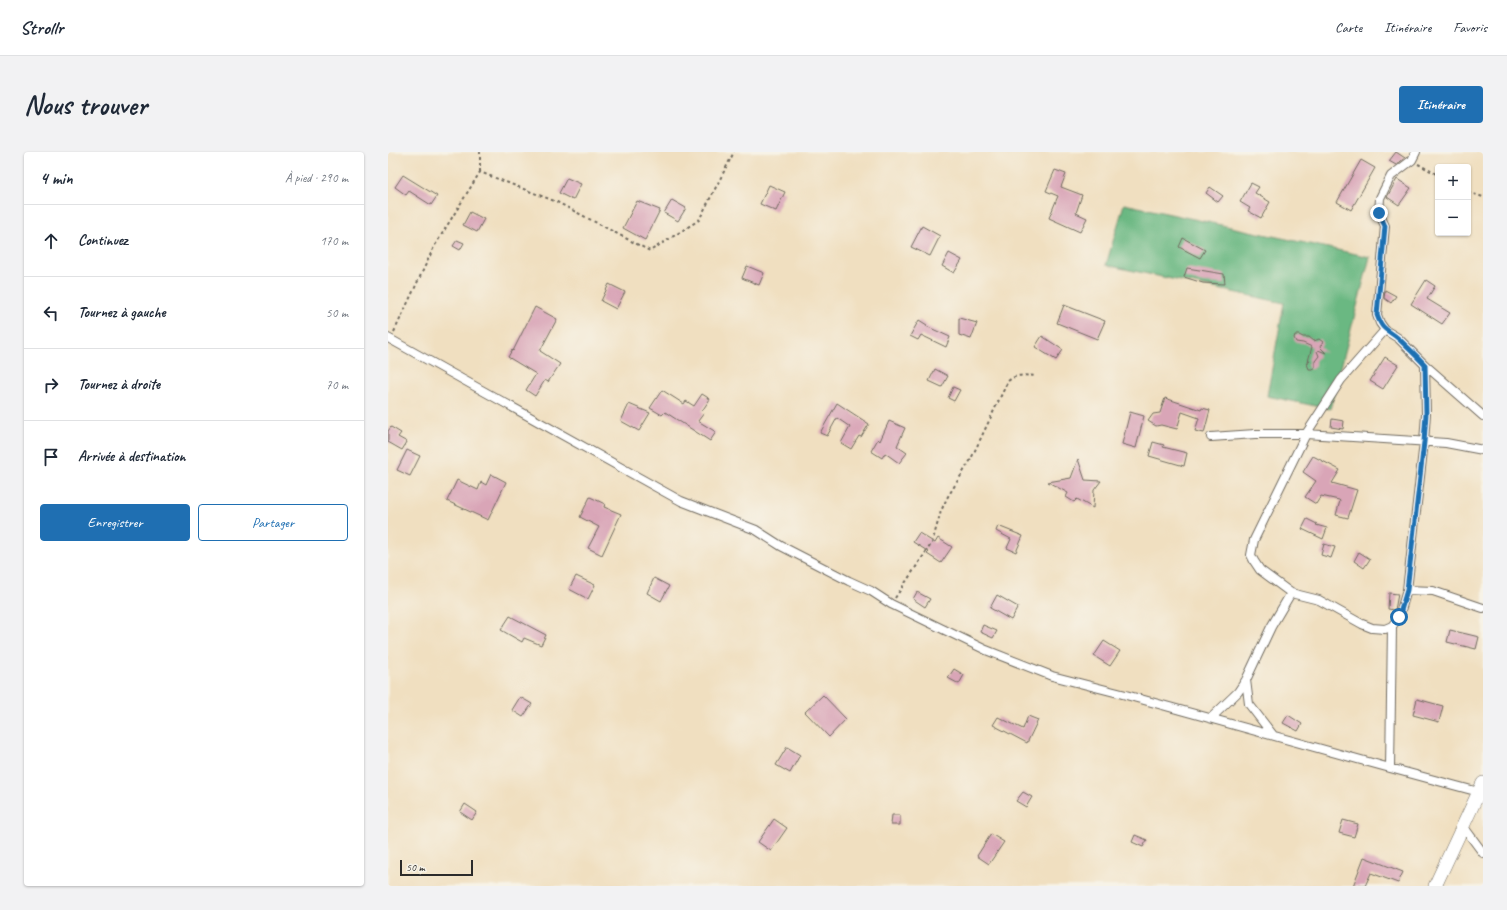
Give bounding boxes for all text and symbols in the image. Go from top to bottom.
text: Strollr [20,16,63,40]
text: Carte [1335,19,1362,36]
text: Itinéraire [1384,19,1431,36]
text: Favoris [1453,19,1487,36]
button: Itinéraire [1399,86,1483,123]
text: Nous trouver [24,87,147,122]
map controls [1435,164,1471,236]
button: + [1435,164,1471,200]
text: 4 min [40,168,73,189]
text: À pied · 290 m [285,170,348,186]
button: − [1435,200,1471,236]
route end [1370,204,1388,222]
icon: ahead [40,230,62,252]
text: Continuez [78,231,128,250]
text: 170 m [320,233,348,249]
icon: left [40,302,62,324]
text: Tournez à gauche [78,303,165,322]
text: 50 m [326,305,348,321]
icon: right [40,374,62,396]
text: Tournez à droite [78,375,160,394]
text: 70 m [326,377,348,393]
icon: arrive [40,446,62,468]
text: Arrivée à destination [78,447,186,466]
button: Enregistrer [40,504,190,541]
button: Partager [198,504,348,541]
route start [1390,608,1408,626]
scale bar [400,858,473,877]
text: 50 m [406,860,425,874]

